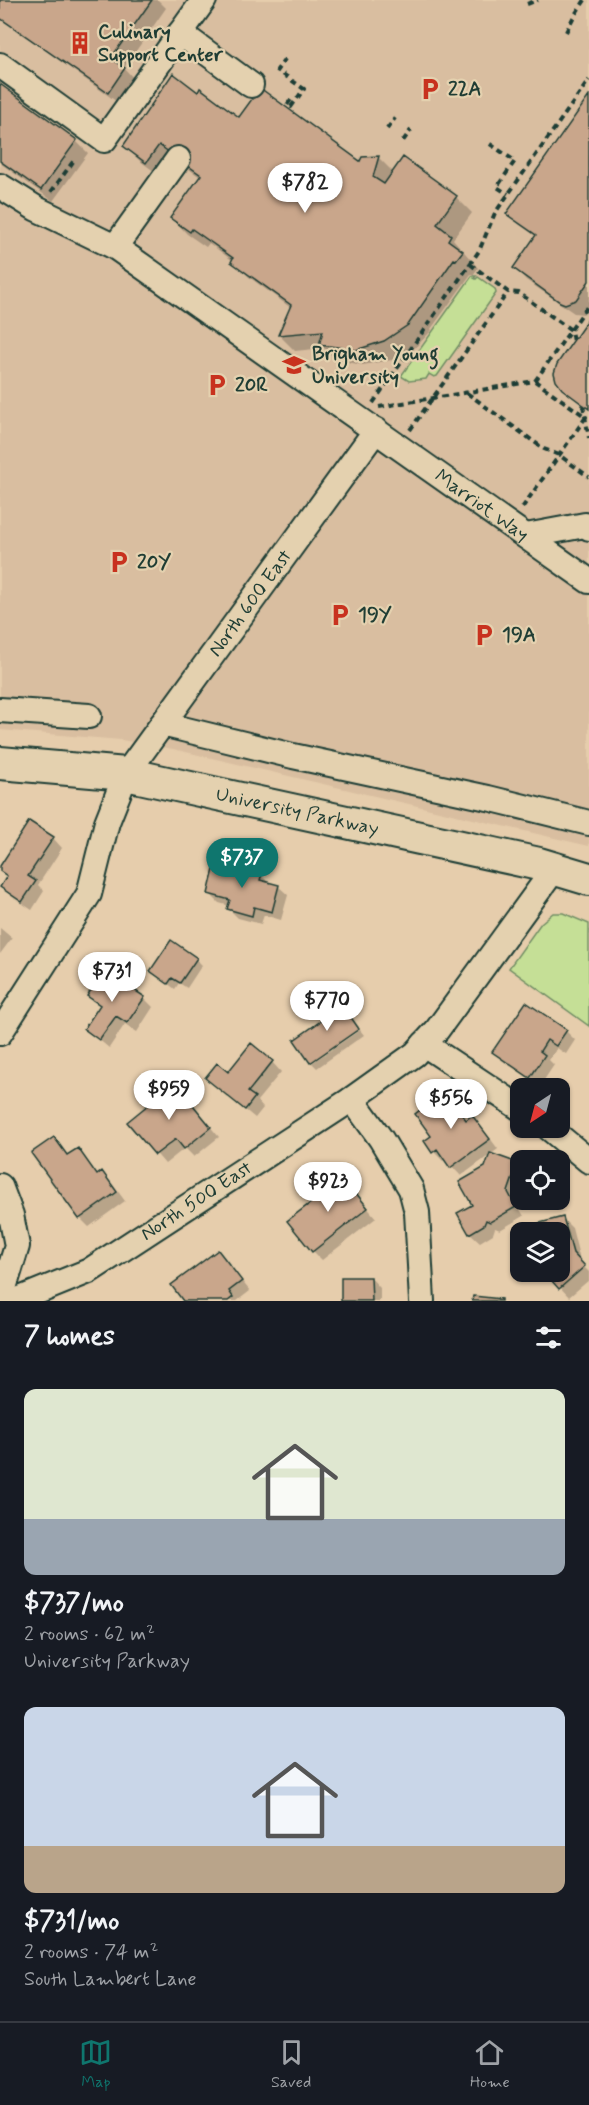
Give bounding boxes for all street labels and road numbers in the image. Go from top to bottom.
street label: Marriot Way [429,463,534,548]
street label: North 600 East [202,544,298,662]
street label: University Parkway [214,781,381,842]
street label: North 500 East [135,1154,257,1247]

